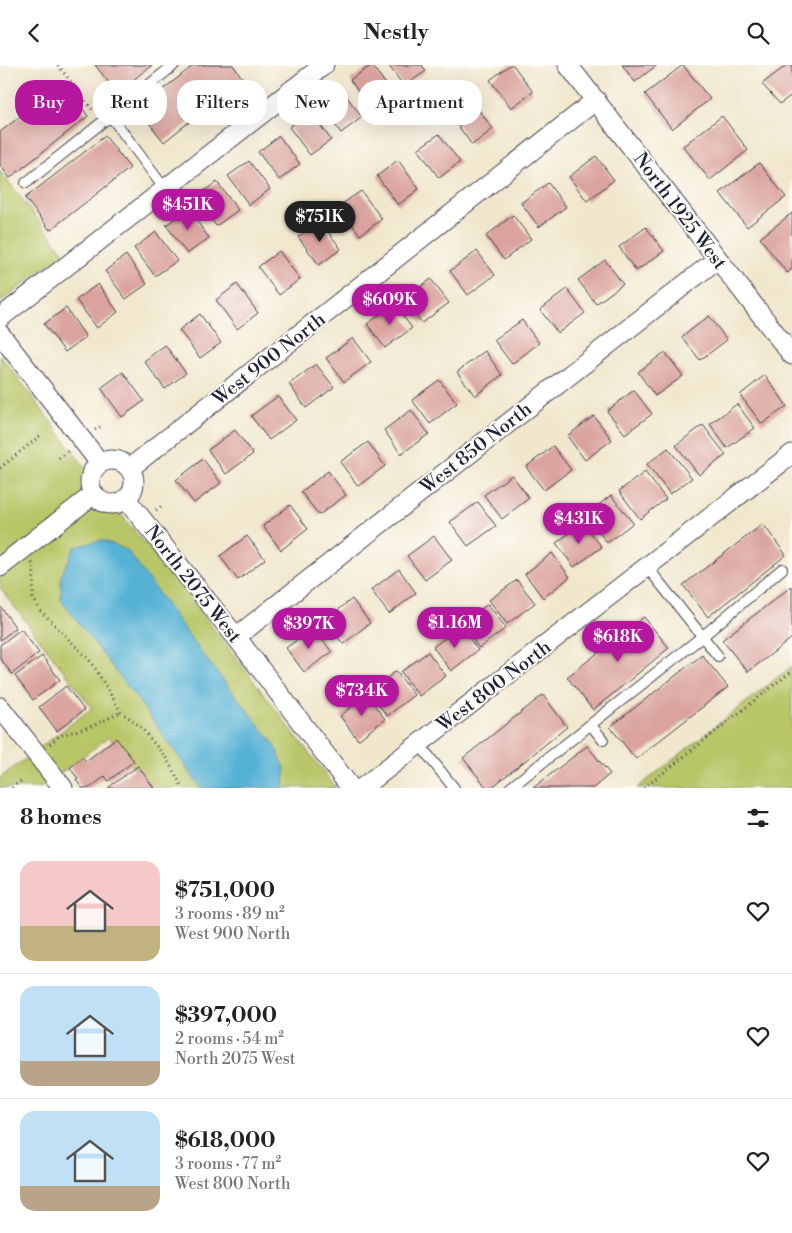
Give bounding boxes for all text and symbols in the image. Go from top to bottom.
icon: back [20,19,48,47]
text: Nestly [363,19,429,46]
icon: search [744,19,772,47]
chip: Buy [15,80,83,125]
chip: Rent [93,80,167,125]
chip: Filters [177,80,267,125]
chip: New [277,80,348,125]
chip: Apartment [358,80,482,125]
street label: North 1925 West [628,148,732,275]
pin: $451K [153,189,223,231]
text: $451K [163,195,213,215]
pin: $751K [285,201,355,243]
text: $751K [295,207,345,227]
pin: $609K [355,283,425,326]
text: $609K [363,290,417,310]
street label: West 900 North [207,307,330,411]
street label: West 850 North [415,397,537,500]
pin: $431K [544,503,614,545]
text: $431K [554,509,604,529]
street label: North 2075 West [139,520,247,648]
pin: $397K [274,607,344,650]
pin: $1.16M [414,607,496,649]
text: $1.16M [428,613,482,633]
text: $397K [283,614,335,634]
pin: $618K [583,621,653,663]
text: $618K [593,627,643,647]
street label: West 800 North [431,635,556,737]
pin: $734K [327,675,397,717]
text: $734K [336,681,388,701]
icon: filters [744,804,772,832]
text: 8 homes [20,805,102,831]
text: $751,000 [175,878,275,904]
icon: home [60,881,120,941]
icon: heart [744,897,772,925]
text: 3 rooms · 89 m² [175,904,285,924]
text: West 900 North [175,924,290,944]
text: $397,000 [175,1003,277,1029]
icon: home [60,1006,120,1066]
icon: heart [744,1022,772,1050]
text: 2 rooms · 54 m² [175,1029,284,1049]
text: North 2075 West [175,1049,296,1069]
text: $618,000 [175,1128,276,1154]
icon: home [60,1131,120,1191]
icon: heart [744,1147,772,1175]
text: 3 rooms · 77 m² [175,1154,281,1174]
text: West 800 North [175,1174,290,1194]

